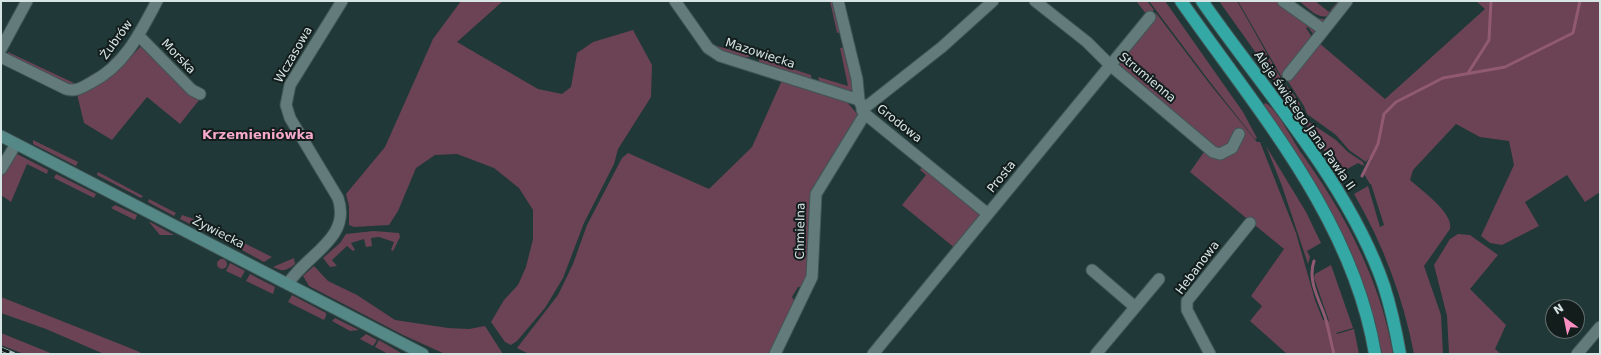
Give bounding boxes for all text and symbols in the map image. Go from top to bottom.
street label: Żubrów [98,17,136,63]
street label: Wczasowa [272,24,316,86]
street label: Mazowiecka [723,36,797,72]
street label: Morska [158,37,198,77]
street label: Aleje świętego Jana Pawła II [1250,49,1358,193]
street label: Strumienna [1116,50,1178,106]
street label: Grodowa [874,102,924,146]
district label: Krzemieniówka [202,128,314,144]
street label: Prosta [985,158,1019,196]
street label: Chmielna [793,203,809,259]
street label: Żywiecka [190,214,246,252]
street label: Hebanowa [1173,238,1223,298]
north arrow [1545,299,1585,339]
text: N [1551,301,1566,317]

